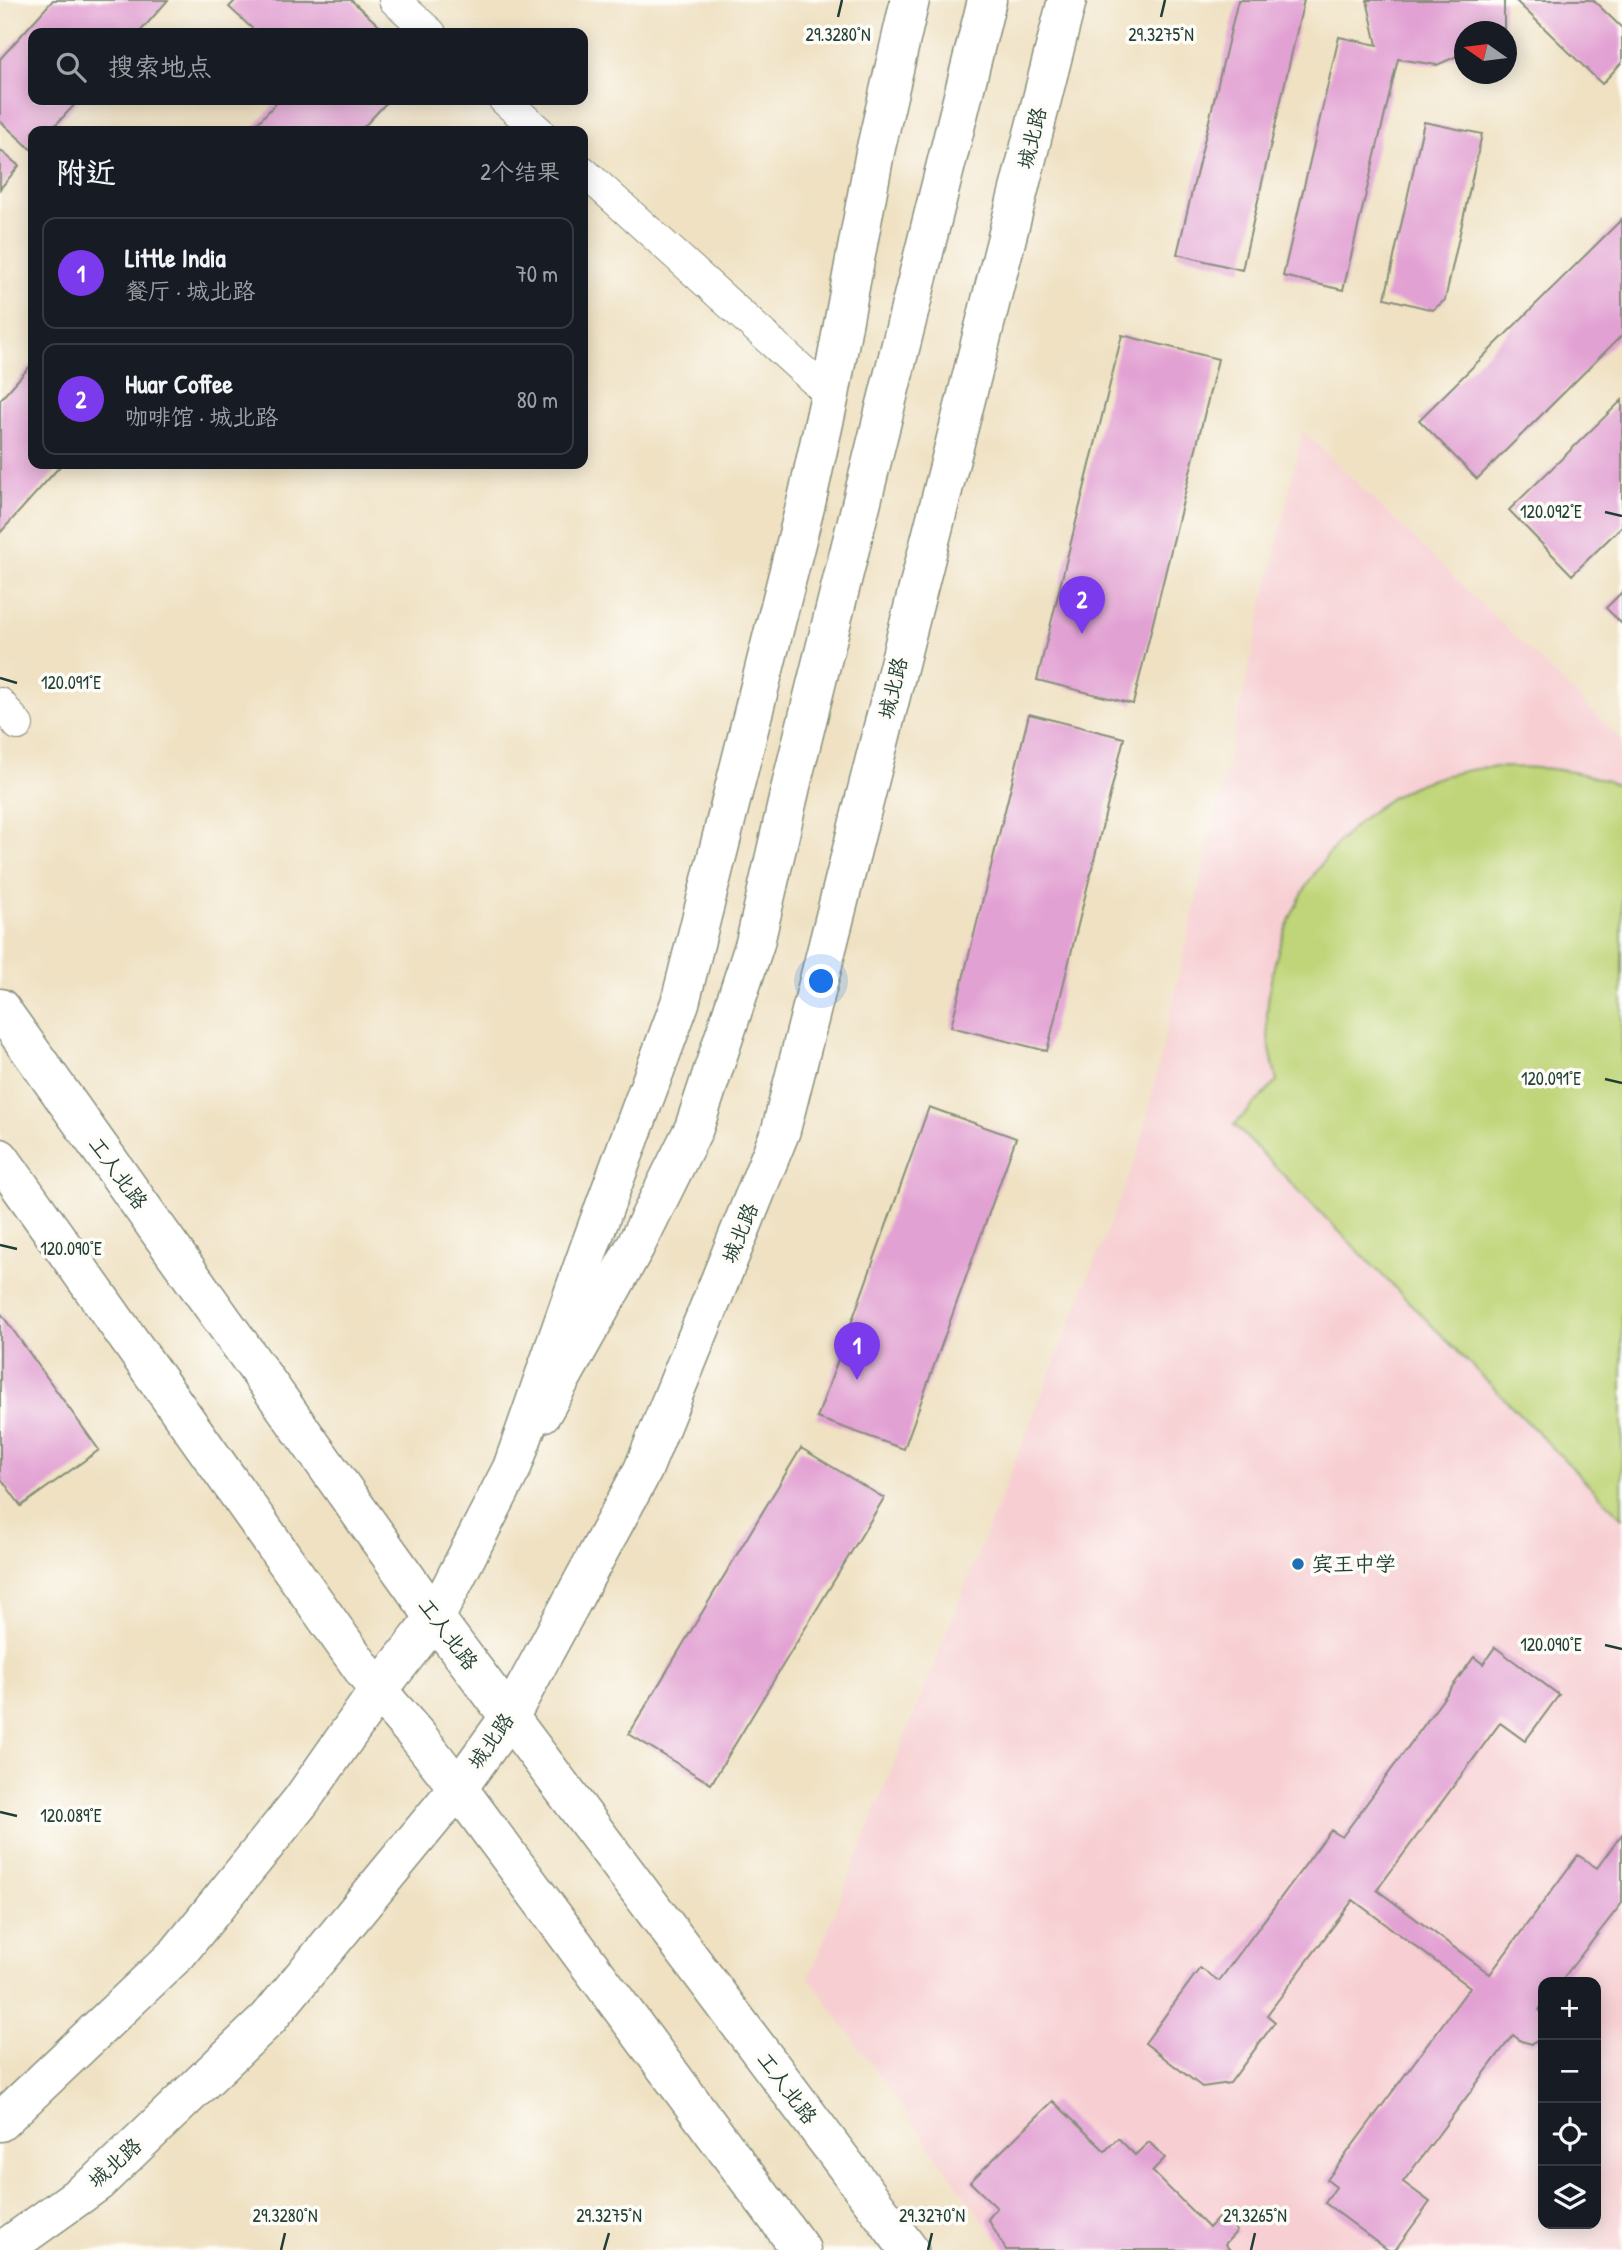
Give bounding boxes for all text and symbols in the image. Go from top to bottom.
north arrow [1454,21,1517,84]
text: 29.3280°N [806,22,870,47]
text: 29.3275°N [1128,22,1194,47]
search box [28,28,588,105]
icon: search [52,48,90,86]
text: 搜索地点 [108,49,212,84]
street label: 城北路 [1010,104,1053,172]
text: 附近 [56,152,116,192]
text: 2个结果 [480,156,560,187]
text: Little India [125,240,226,275]
text: 1 [77,258,85,289]
text: 70 m [515,258,558,289]
text: 餐厅 · 城北路 [125,275,255,306]
text: Huar Coffee [125,366,233,401]
text: 2 [76,384,86,415]
text: 80 m [517,384,558,415]
text: 咖啡馆 · 城北路 [125,401,278,432]
text: 120.092°E [1520,499,1582,524]
pin: 2 [1059,576,1105,634]
street label: 城北路 [871,654,914,722]
text: 120.091°E [41,670,101,695]
your location [804,964,838,998]
text: 120.091°E [1521,1066,1581,1091]
street label: 工人北路 [82,1130,155,1215]
street label: 城北路 [714,1198,765,1267]
text: 120.090°E [40,1236,102,1261]
pin: 1 [834,1322,880,1380]
place label: 宾王中学 [1312,1549,1396,1578]
marker: 宾王中学 [1290,1556,1306,1572]
street label: 工人北路 [412,1591,485,1676]
text: 120.090°E [1520,1632,1582,1657]
street label: 城北路 [461,1707,521,1775]
text: 120.089°E [40,1803,102,1828]
map controls [1538,1977,1601,2229]
button: + [1538,1977,1601,2040]
button: − [1538,2040,1601,2103]
street label: 工人北路 [751,2045,824,2130]
button: locate [1538,2103,1601,2166]
street label: 城北路 [82,2131,148,2194]
button: layers [1538,2166,1601,2229]
text: 29.3280°N [253,2203,317,2228]
text: 29.3275°N [576,2203,642,2228]
text: 29.3270°N [899,2203,965,2228]
text: 29.3265°N [1223,2203,1287,2228]

